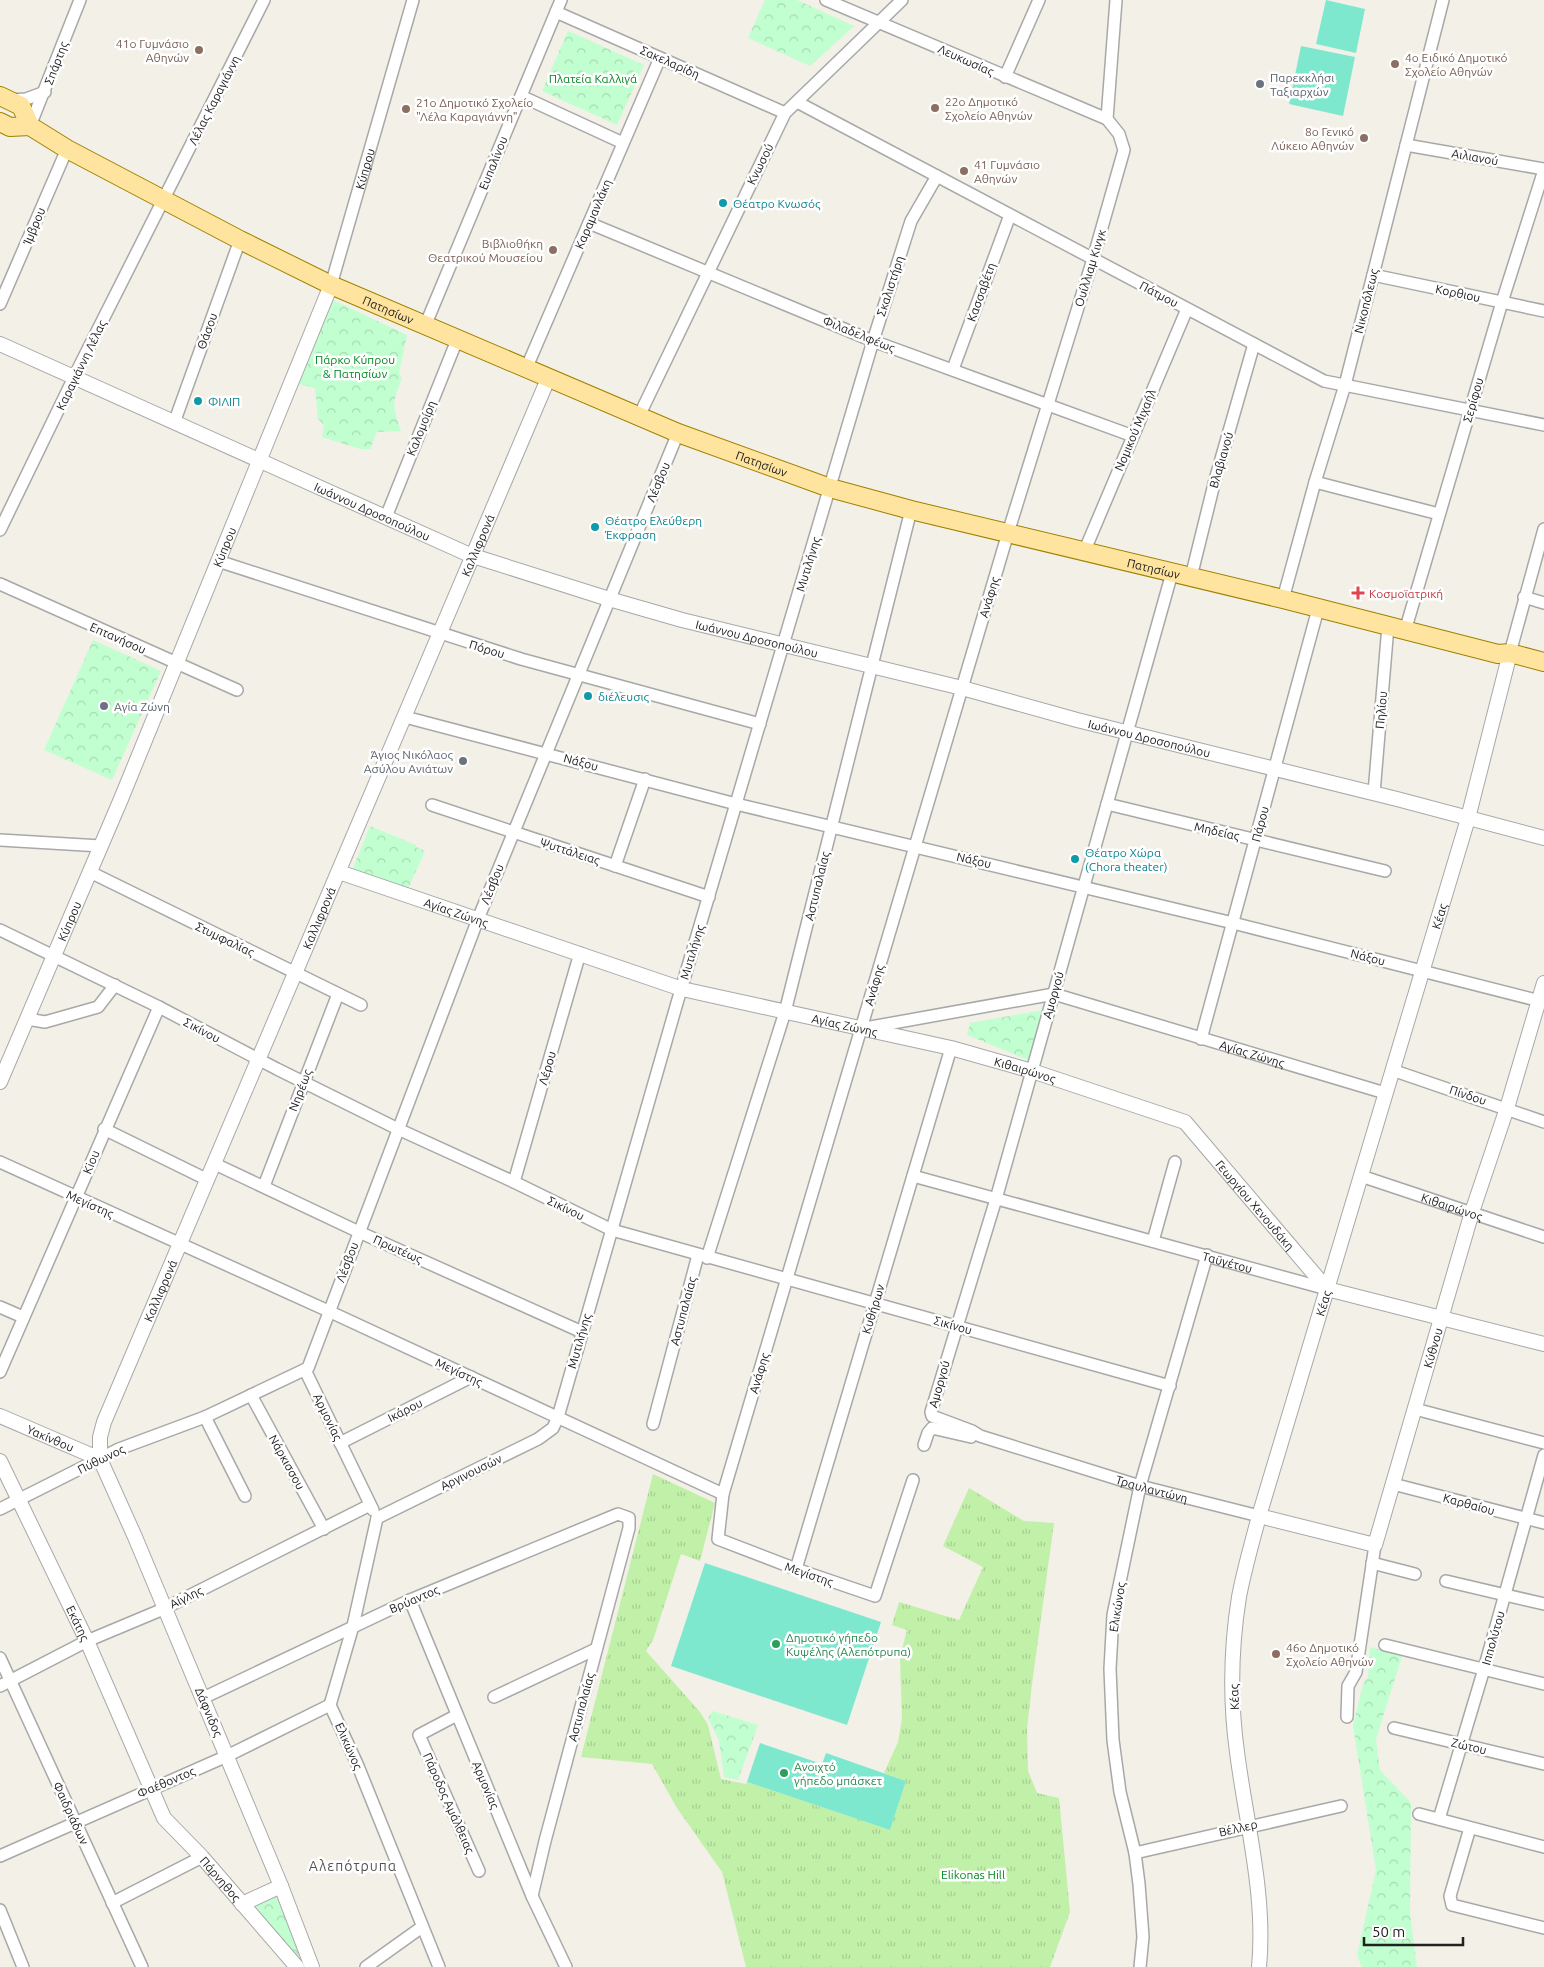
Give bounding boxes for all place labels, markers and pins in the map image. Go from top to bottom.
place label: 41ο Γυμνάσιο Αθηνών [116,37,189,64]
marker: 41ο Γυμνάσιο Αθηνών [193,44,205,56]
place label: 4ο Ειδικό Δημοτικό Σχολείο Αθηνών [1405,51,1508,78]
marker: 4ο Ειδικό Δημοτικό Σχολείο Αθηνών [1389,58,1401,70]
place label: Παρεκκλήσι Ταξιαρχών [1270,71,1334,99]
marker: Παρεκκλήσι Ταξιαρχών [1254,78,1266,90]
place label: 22ο Δημοτικό Σχολείο Αθηνών [945,95,1033,122]
place label: 21ο Δημοτικό Σχολείο "Λέλα Καραγιάννη" [416,96,533,123]
marker: 22ο Δημοτικό Σχολείο Αθηνών [929,102,941,114]
marker: 21ο Δημοτικό Σχολείο "Λέλα Καραγιάννη" [400,103,412,115]
place label: 8ο Γενικό Λύκειο Αθηνών [1271,125,1354,152]
marker: 8ο Γενικό Λύκειο Αθηνών [1358,132,1370,144]
place label: 41 Γυμνάσιο Αθηνών [974,158,1040,185]
marker: 41 Γυμνάσιο Αθηνών [958,165,970,177]
marker: Θέατρο Κνωσός [717,197,729,209]
place label: Θέατρο Κνωσός [733,197,821,211]
place label: Βιβλιοθήκη Θεατρικού Μουσείου [428,237,543,264]
marker: Βιβλιοθήκη Θεατρικού Μουσείου [547,244,559,256]
marker: ΦΙΛΙΠ [192,395,204,407]
place label: ΦΙΛΙΠ [208,395,240,408]
place label: Θέατρο Ελεύθερη Έκφραση [604,514,702,541]
marker: Θέατρο Ελεύθερη Έκφραση [589,521,601,533]
marker: Κοσμοϊατρική [1351,586,1365,600]
place label: Κοσμοϊατρική [1369,587,1443,600]
marker: διέλευσις [582,690,594,702]
place label: διέλευσις [598,690,650,704]
marker: Αγία Ζώνη [98,700,110,712]
place label: Αγία Ζώνη [114,700,170,713]
place label: Άγιος Νικόλαος Ασύλου Ανιάτων [364,748,454,775]
marker: Άγιος Νικόλαος Ασύλου Ανιάτων [457,755,469,767]
place label: Θέατρο Χώρα (Chora theater) [1085,846,1167,874]
marker: Θέατρο Χώρα (Chora theater) [1069,853,1081,865]
place label: Δημοτικό γήπεδο Κυψέλης (Αλεπότρυπα) [786,1631,911,1659]
marker: Δημοτικό γήπεδο Κυψέλης (Αλεπότρυπα) [770,1638,782,1650]
place label: 46ο Δημοτικό Σχολείο Αθηνών [1286,1641,1374,1668]
marker: 46ο Δημοτικό Σχολείο Αθηνών [1270,1648,1282,1660]
place label: Ανοιχτό γήπεδο μπάσκετ [794,1760,882,1787]
marker: Ανοιχτό γήπεδο μπάσκετ [778,1767,790,1779]

